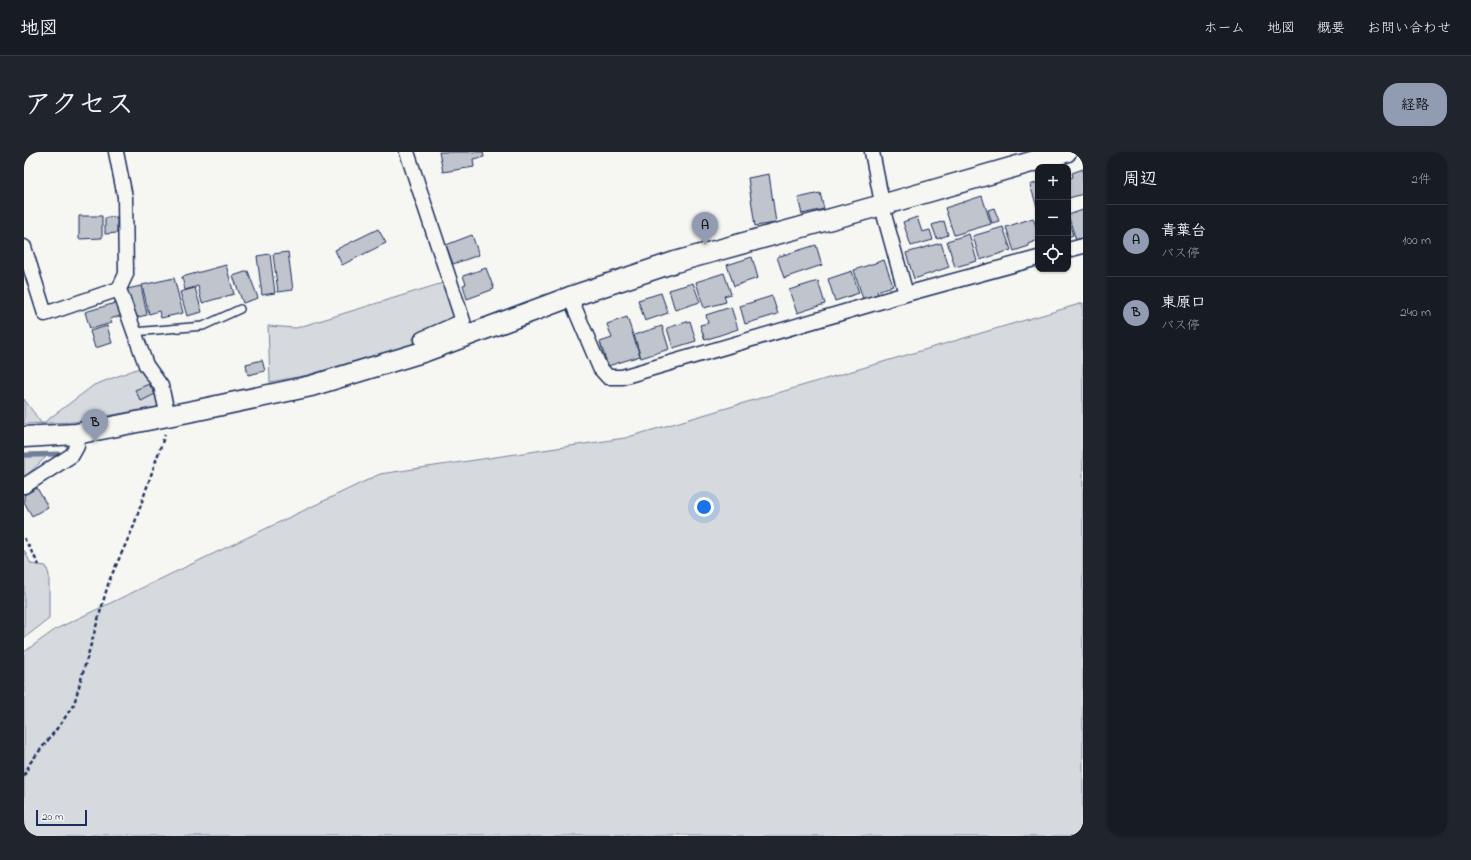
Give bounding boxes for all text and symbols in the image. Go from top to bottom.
text: 地図 [20,16,58,43]
text: ホーム [1204,18,1245,39]
text: 地図 [1267,18,1295,39]
text: 概要 [1317,18,1345,39]
text: お問い合わせ [1367,18,1451,39]
button: 経路 [1383,83,1447,126]
text: アクセス [24,86,134,127]
map controls [1035,164,1071,272]
button: + [1035,164,1071,200]
text: 周辺 [1123,167,1157,192]
text: 2件 [1412,170,1431,189]
button: − [1035,200,1071,236]
pin: A [692,212,718,245]
text: 青葉台 [1161,220,1206,242]
text: A [1132,231,1140,250]
text: 100 m [1402,231,1431,250]
button: locate [1035,236,1071,272]
text: バス停 [1161,244,1200,263]
text: 東原口 [1161,292,1206,314]
text: B [1132,303,1140,322]
text: 240 m [1400,303,1431,322]
text: バス停 [1161,316,1200,335]
pin: B [82,409,108,442]
your location [694,497,714,517]
scale bar [36,808,87,827]
text: 20 m [42,809,64,825]

